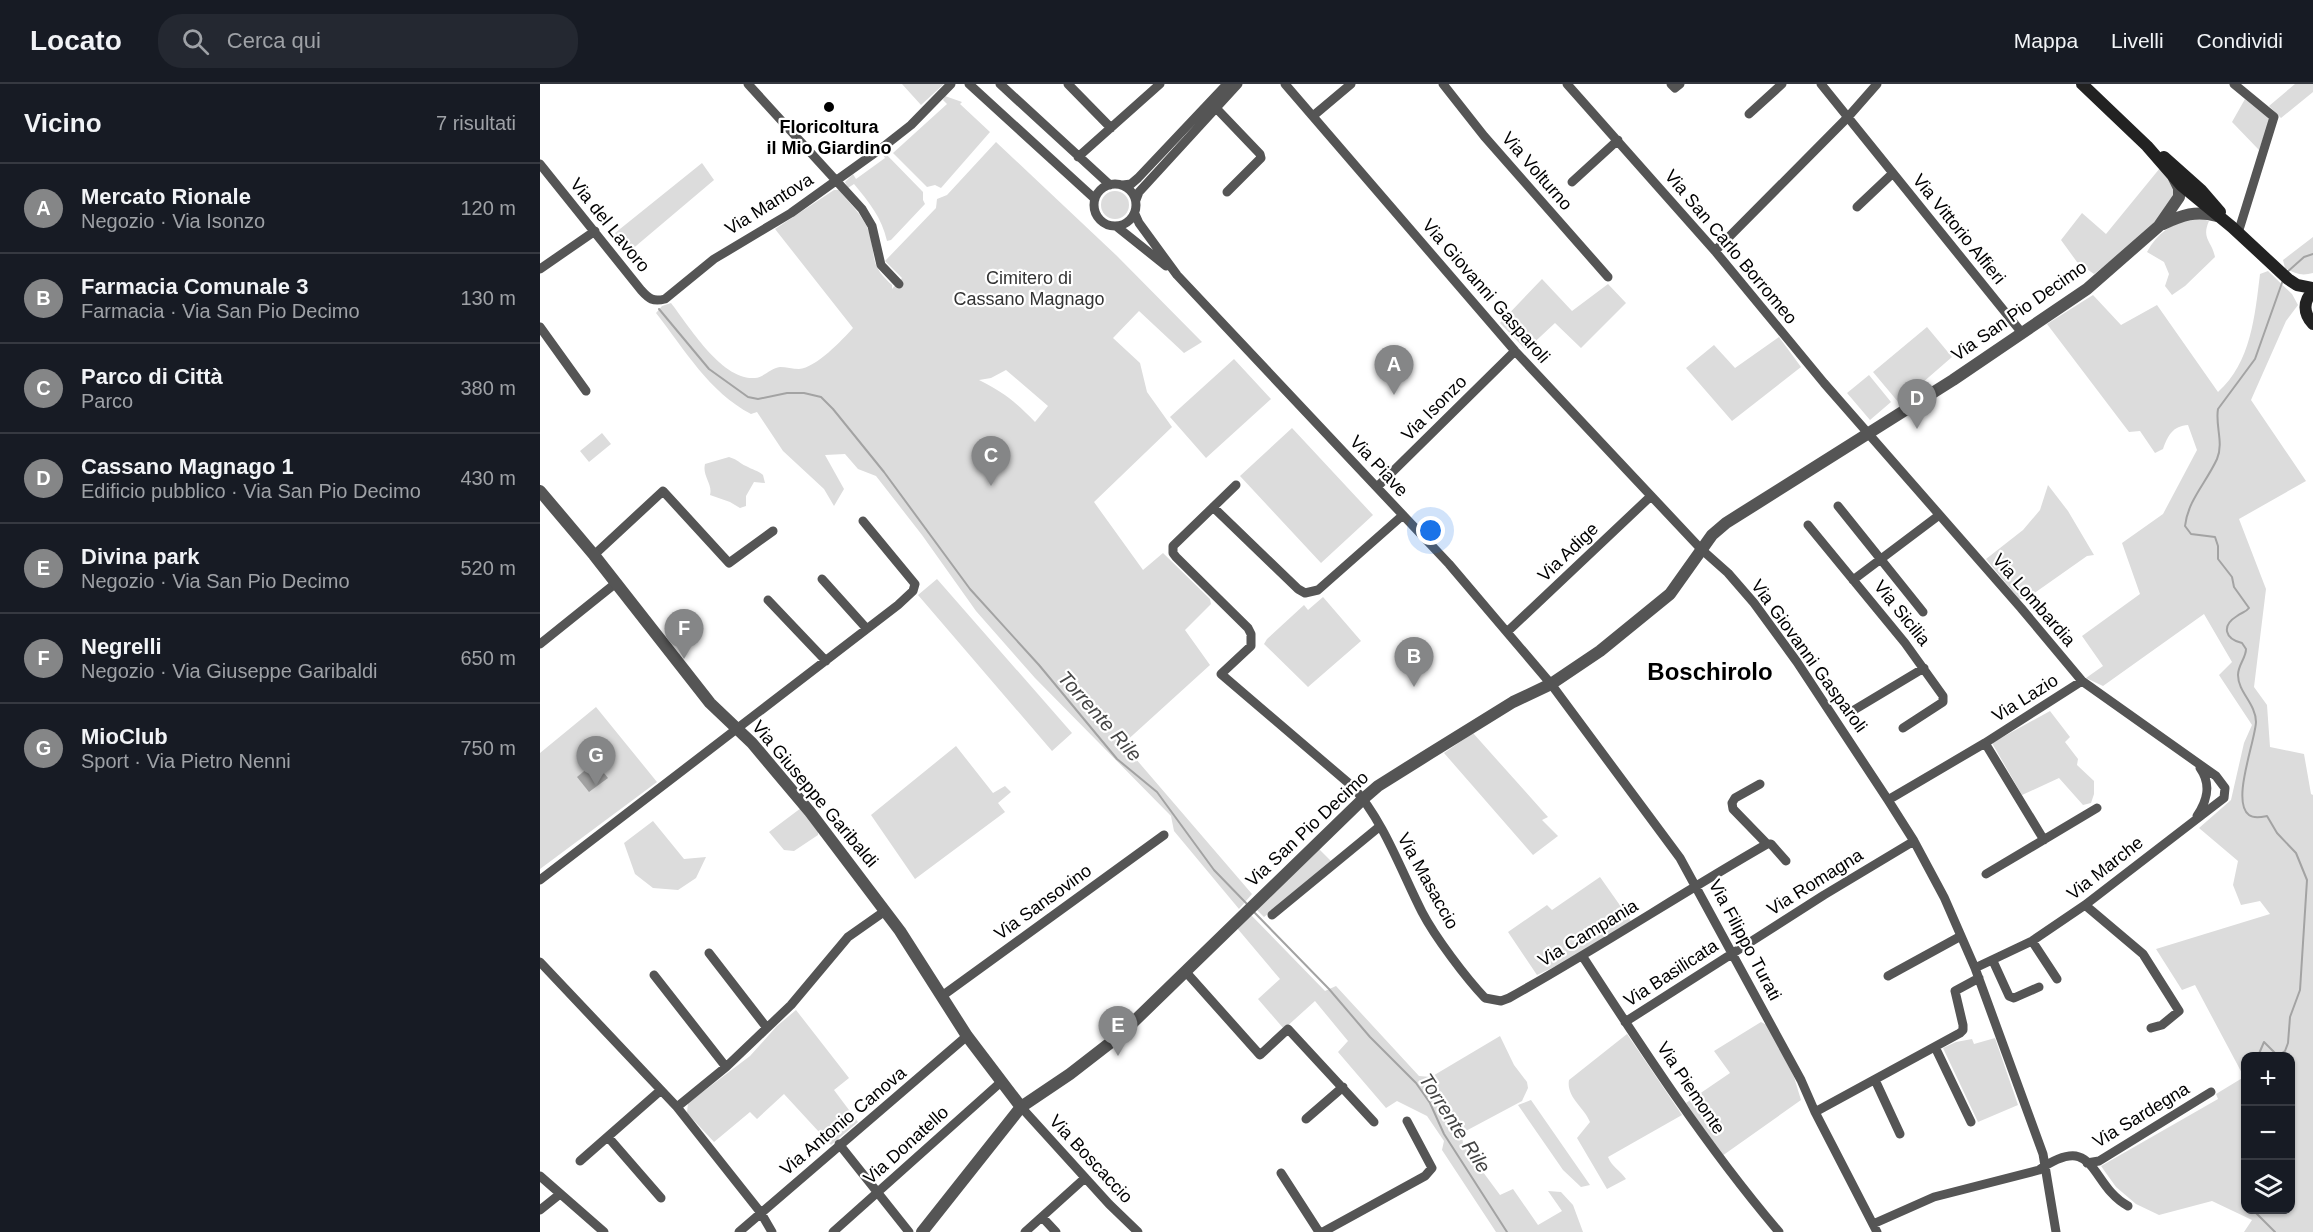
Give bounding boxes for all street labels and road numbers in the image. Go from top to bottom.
street label: Via Volturno [1498,128,1576,214]
street label: Via San Carlo Borromeo [1661,166,1801,328]
street label: Via Mantova [721,169,817,239]
street label: Via Vittorio Alfieri [1909,170,2009,288]
street label: Via del Lavoro [566,174,654,276]
street label: Via Giovanni Gasparoli [1418,215,1554,367]
street label: Via San Pio Decimo [1948,257,2090,365]
street label: Via Isonzo [1397,371,1471,445]
street label: Via Piave [1346,431,1412,501]
street label: Via Adige [1534,518,1602,586]
street label: Via Lombardia [1988,550,2080,651]
street label: Via Giovanni Gasparoli [1747,576,1871,736]
street label: Via Sicilia [1870,577,1935,650]
street label: Via Lazio [1988,670,2062,726]
street label: Via Giuseppe Garibaldi [748,717,882,871]
street label: Via San Pio Decimo [1242,767,1372,891]
street label: Via Masaccio [1393,829,1463,933]
street label: Via Marche [2063,832,2147,904]
street label: Via Romagna [1764,844,1867,919]
street label: Via Sansovino [991,860,1095,944]
street label: Via Filippo Turati [1705,876,1785,1004]
street label: Via Campania [1535,895,1642,971]
street label: Via Basilicata [1620,935,1722,1011]
street label: Via Piemonte [1653,1038,1729,1138]
street label: Via Antonio Canova [776,1062,911,1179]
street label: Via Sardegna [2089,1078,2194,1152]
street label: Via Donatello [860,1102,952,1188]
street label: Via Boscaccio [1045,1111,1137,1207]

